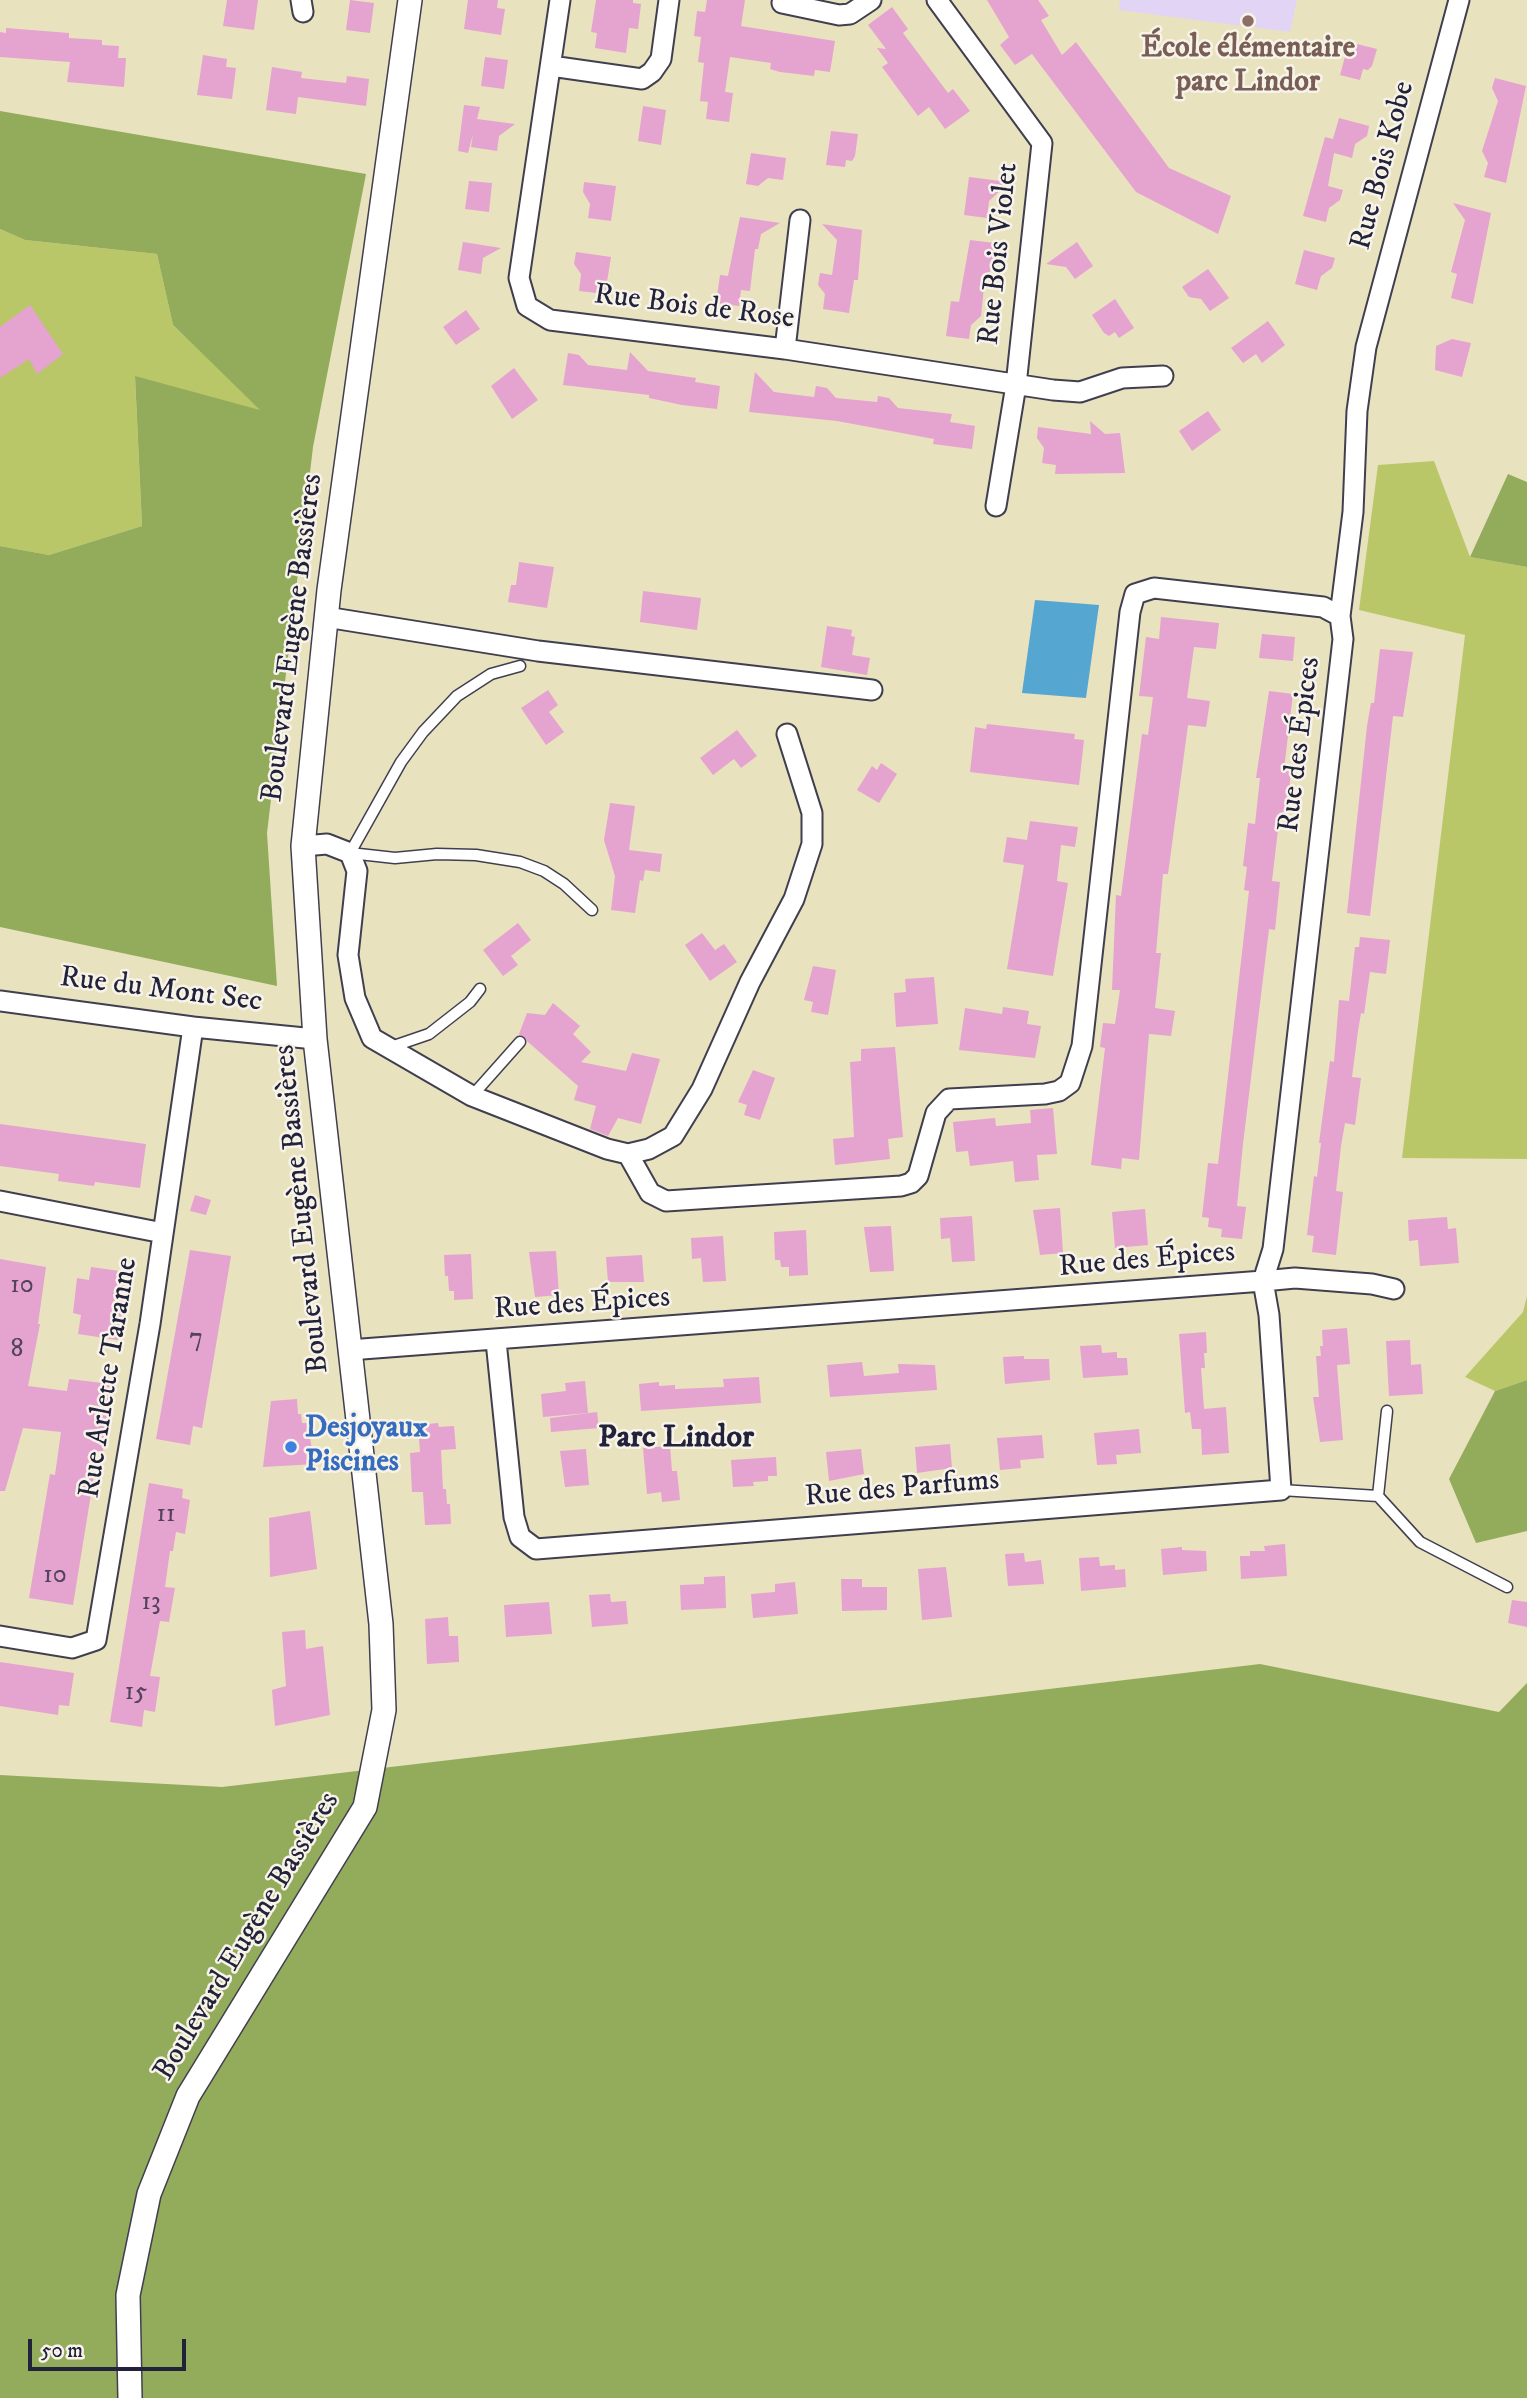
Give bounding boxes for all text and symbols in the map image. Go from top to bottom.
marker: École élémentaire parc Lindor [1240,13,1256,29]
place label: École élémentaire parc Lindor [1141,32,1355,102]
street label: Rue Bois Kobe [1344,78,1424,254]
street label: Rue Bois Violet [973,161,1027,347]
street label: Rue Bois de Rose [592,278,796,338]
street label: Boulevard Eugène Bassières [256,472,332,804]
street label: Rue des Épices [1272,655,1330,835]
street label: Rue du Mont Sec [58,961,264,1021]
street label: Boulevard Eugène Bassières [268,1043,338,1375]
street label: Rue des Épices [1058,1235,1236,1287]
street label: Rue Arlette Taranne [73,1255,147,1501]
house number: 10 [10,1271,34,1303]
street label: Rue des Épices [493,1281,671,1329]
house number: 7 [189,1324,203,1356]
house number: 8 [10,1335,24,1367]
place label: Desjoyaux Piscines [305,1412,428,1482]
district label: Parc Lindor [598,1420,754,1458]
marker: Desjoyaux Piscines [283,1439,299,1455]
street label: Rue des Parfums [803,1464,1001,1516]
house number: 11 [156,1500,176,1532]
house number: 10 [43,1561,67,1593]
house number: 13 [141,1588,161,1620]
house number: 15 [125,1678,147,1710]
street label: Boulevard Eugène Bassières [147,1786,349,2088]
scale bar [32,2324,189,2368]
text: 50 m [41,2338,83,2364]

